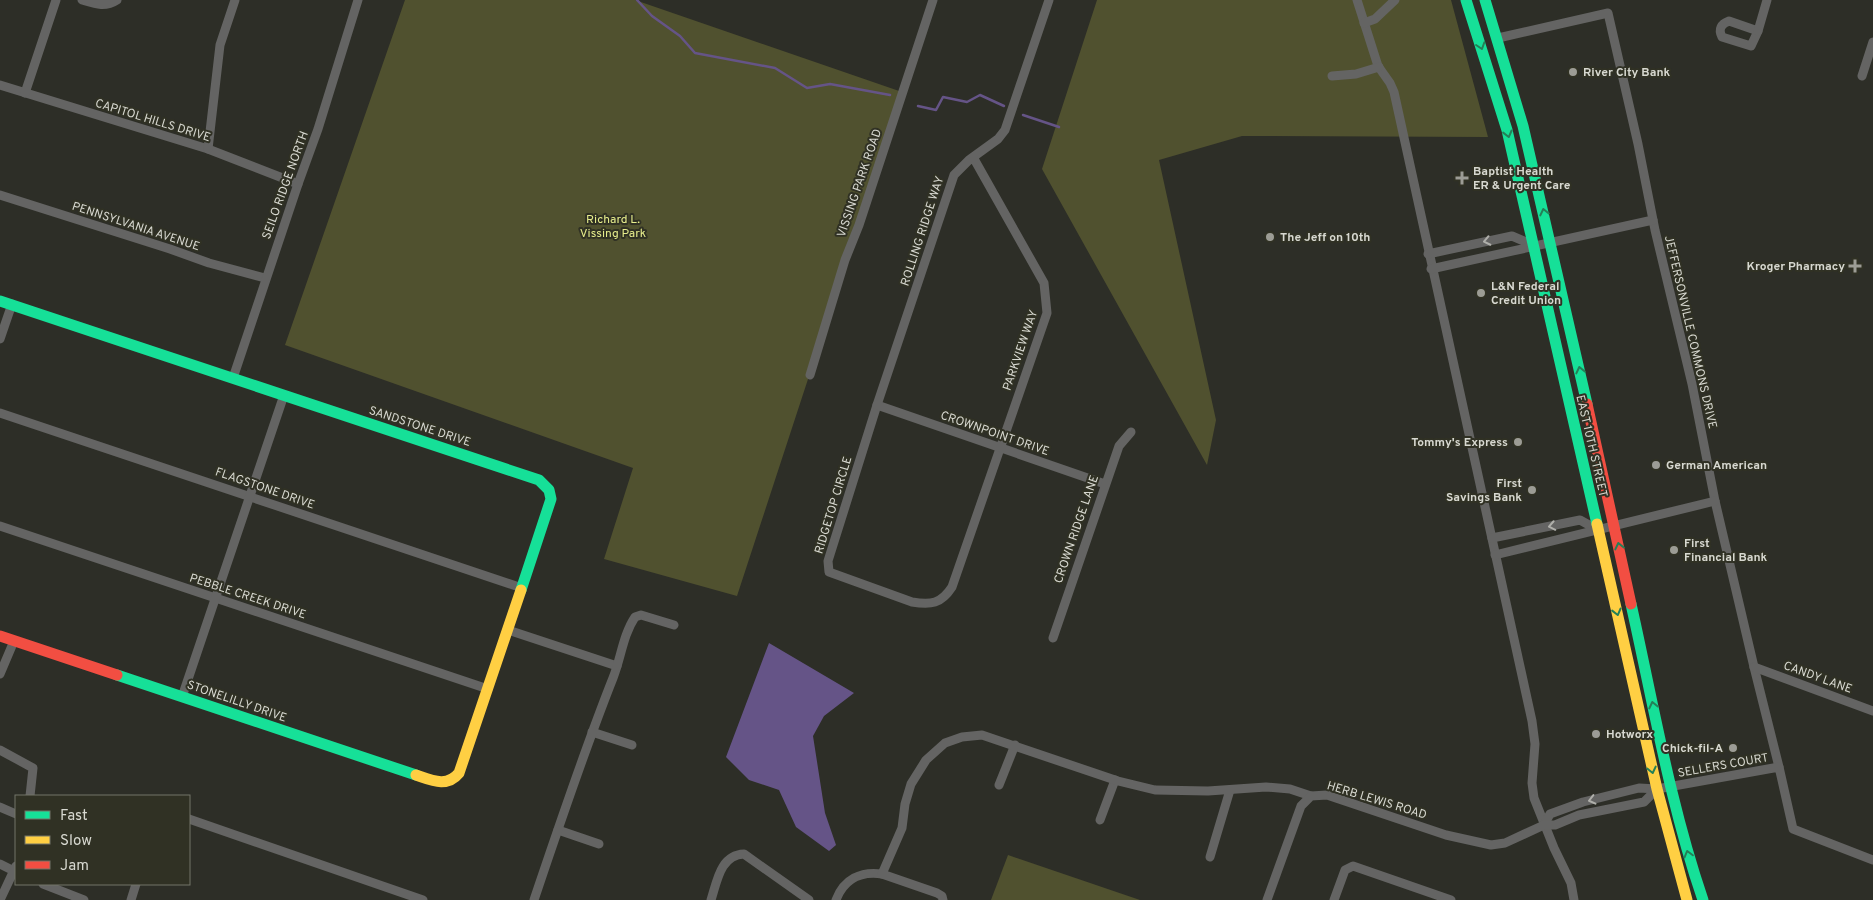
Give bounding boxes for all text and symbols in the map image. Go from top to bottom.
one-way arrow [1476,42,1486,50]
place label: River City Bank [1583,65,1671,81]
marker: River City Bank [1567,66,1579,78]
street label: CAPITOL HILLS DRIVE [93,96,212,146]
street label: VISSING PARK ROAD [834,127,886,240]
street label: SEILO RIDGE NORTH [259,129,313,242]
one-way arrow [1502,129,1513,138]
place label: Baptist Health ER & Urgent Care [1473,164,1571,194]
marker: Baptist Health ER & Urgent Care [1455,171,1469,185]
street label: ROLLING RIDGE WAY [898,174,948,288]
street label: PENNSYLVANIA AVENUE [70,199,202,255]
one-way arrow [1539,207,1550,216]
park label: Richard L. Vissing Park [580,212,646,242]
place label: The Jeff on 10th [1280,230,1370,246]
marker: The Jeff on 10th [1264,231,1276,243]
street label: JEFFERSONVILLE COMMONS DRIVE [1660,234,1720,430]
one-way arrow [1483,235,1492,246]
place label: Kroger Pharmacy [1747,259,1845,275]
marker: Kroger Pharmacy [1849,260,1861,272]
place label: L&N Federal Credit Union [1491,279,1561,309]
marker: L&N Federal Credit Union [1475,287,1487,299]
street label: PARKVIEW WAY [1000,307,1042,393]
one-way arrow [1575,366,1586,375]
street label: EAST 10TH STREET [1571,393,1611,499]
street label: SANDSTONE DRIVE [367,403,473,451]
street label: CROWNPOINT DRIVE [938,408,1051,460]
place label: Tommy's Express [1411,435,1508,451]
marker: Tommy's Express [1512,436,1524,448]
street label: RIDGETOP CIRCLE [812,455,856,556]
place label: German American [1666,458,1767,474]
marker: German American [1650,459,1662,471]
street label: FLAGSTONE DRIVE [213,464,317,513]
street label: CROWN RIDGE LANE [1051,473,1103,586]
place label: First Savings Bank [1446,476,1522,506]
marker: First Savings Bank [1526,484,1538,496]
one-way arrow [1548,520,1556,531]
place label: First Financial Bank [1684,536,1768,566]
one-way arrow [1614,541,1625,550]
marker: First Financial Bank [1668,544,1680,556]
street label: PEBBLE CREEK DRIVE [187,571,308,623]
one-way arrow [1611,607,1622,616]
street label: CANDY LANE [1781,658,1854,698]
street label: STONELILLY DRIVE [185,677,289,726]
one-way arrow [1648,700,1659,709]
place label: Hotworx [1606,727,1653,743]
marker: Hotworx [1590,728,1602,740]
place label: Chick-fil-A [1662,741,1723,757]
marker: Chick-fil-A [1727,742,1739,754]
street label: SELLERS COURT [1677,750,1770,782]
one-way arrow [1646,766,1657,774]
street label: HERB LEWIS ROAD [1325,778,1429,824]
one-way arrow [1587,794,1596,805]
legend [15,795,190,885]
text: Fast [60,807,88,826]
text: Slow [60,832,92,851]
one-way arrow [1683,849,1694,858]
text: Jam [60,857,89,876]

